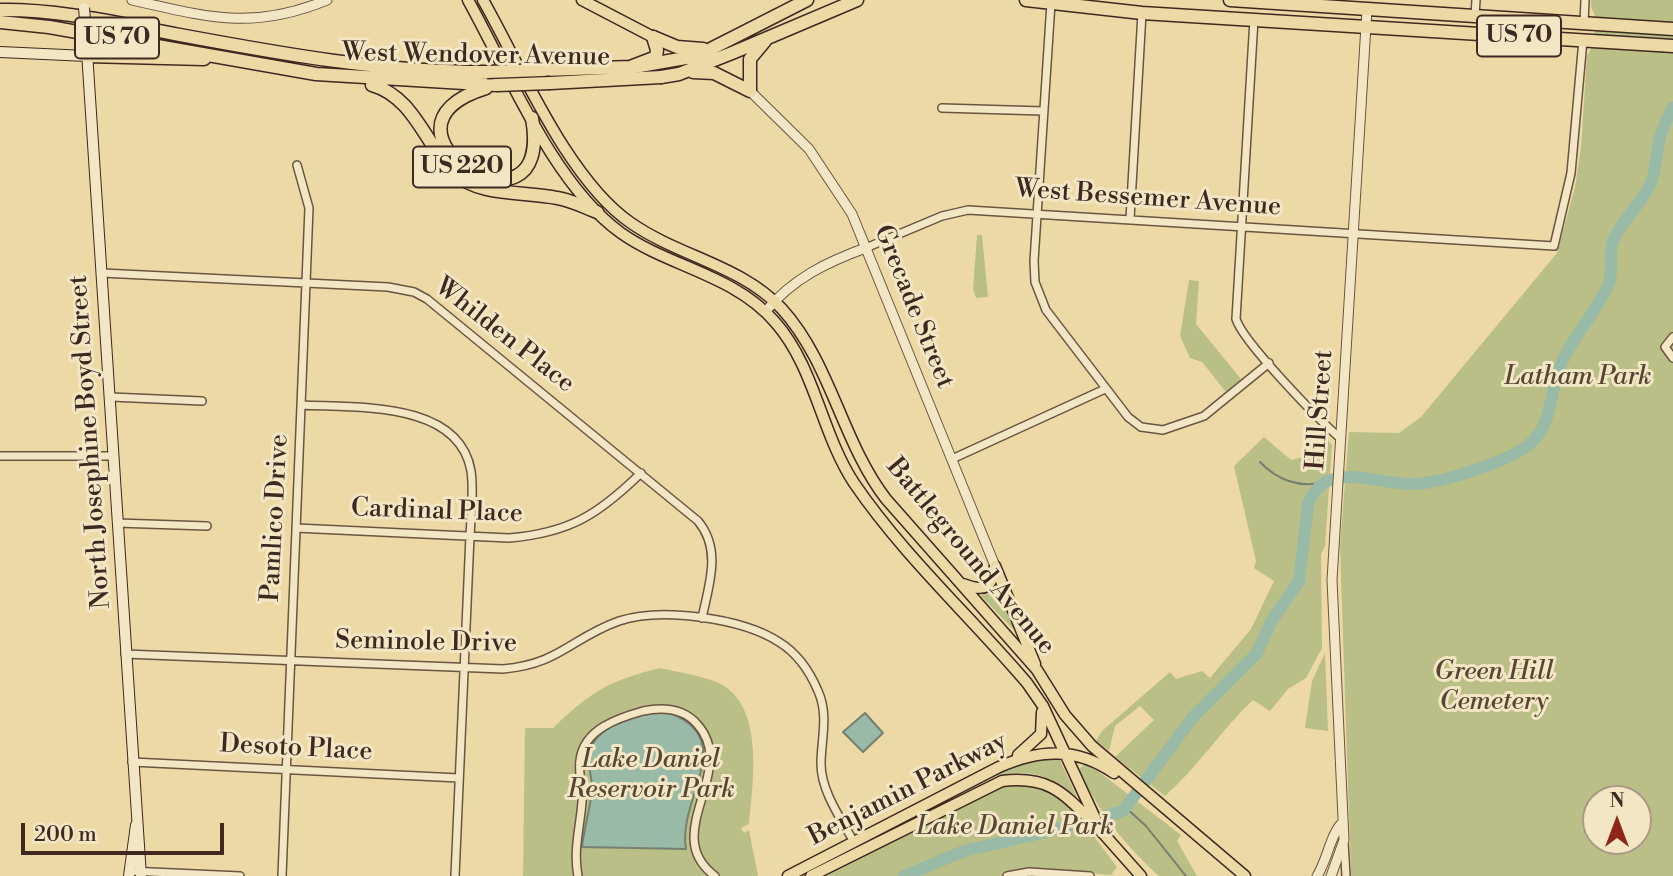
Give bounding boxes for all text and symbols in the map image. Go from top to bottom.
road number: US 70 [1477,16,1561,56]
road number: US 70 [75,18,159,58]
street label: West Wendover Avenue [341,38,611,74]
road number: US 220 [413,146,511,188]
street label: West Bessemer Avenue [1014,174,1282,224]
street label: Grecade Street [866,221,960,393]
street label: Whilden Place [428,272,580,400]
street label: North Josephine Boyd Street [64,274,118,610]
street label: Hill Street [1301,349,1341,471]
park label: Latham Park [1504,362,1652,394]
street label: Pamlico Drive [256,433,296,603]
street label: Battleground Avenue [879,452,1061,662]
street label: Cardinal Place [351,493,523,531]
street label: Seminole Drive [335,626,517,660]
park label: Green Hill Cemetery [1434,657,1554,718]
street label: Benjamin Parkway [804,726,1012,854]
street label: Desoto Place [219,729,373,769]
park label: Lake Daniel Reservoir Park [567,745,735,806]
north arrow [1582,785,1652,855]
text: N [1609,789,1625,813]
scale bar [24,810,228,854]
park label: Lake Daniel Park [916,812,1114,844]
text: 200 m [34,822,97,848]

